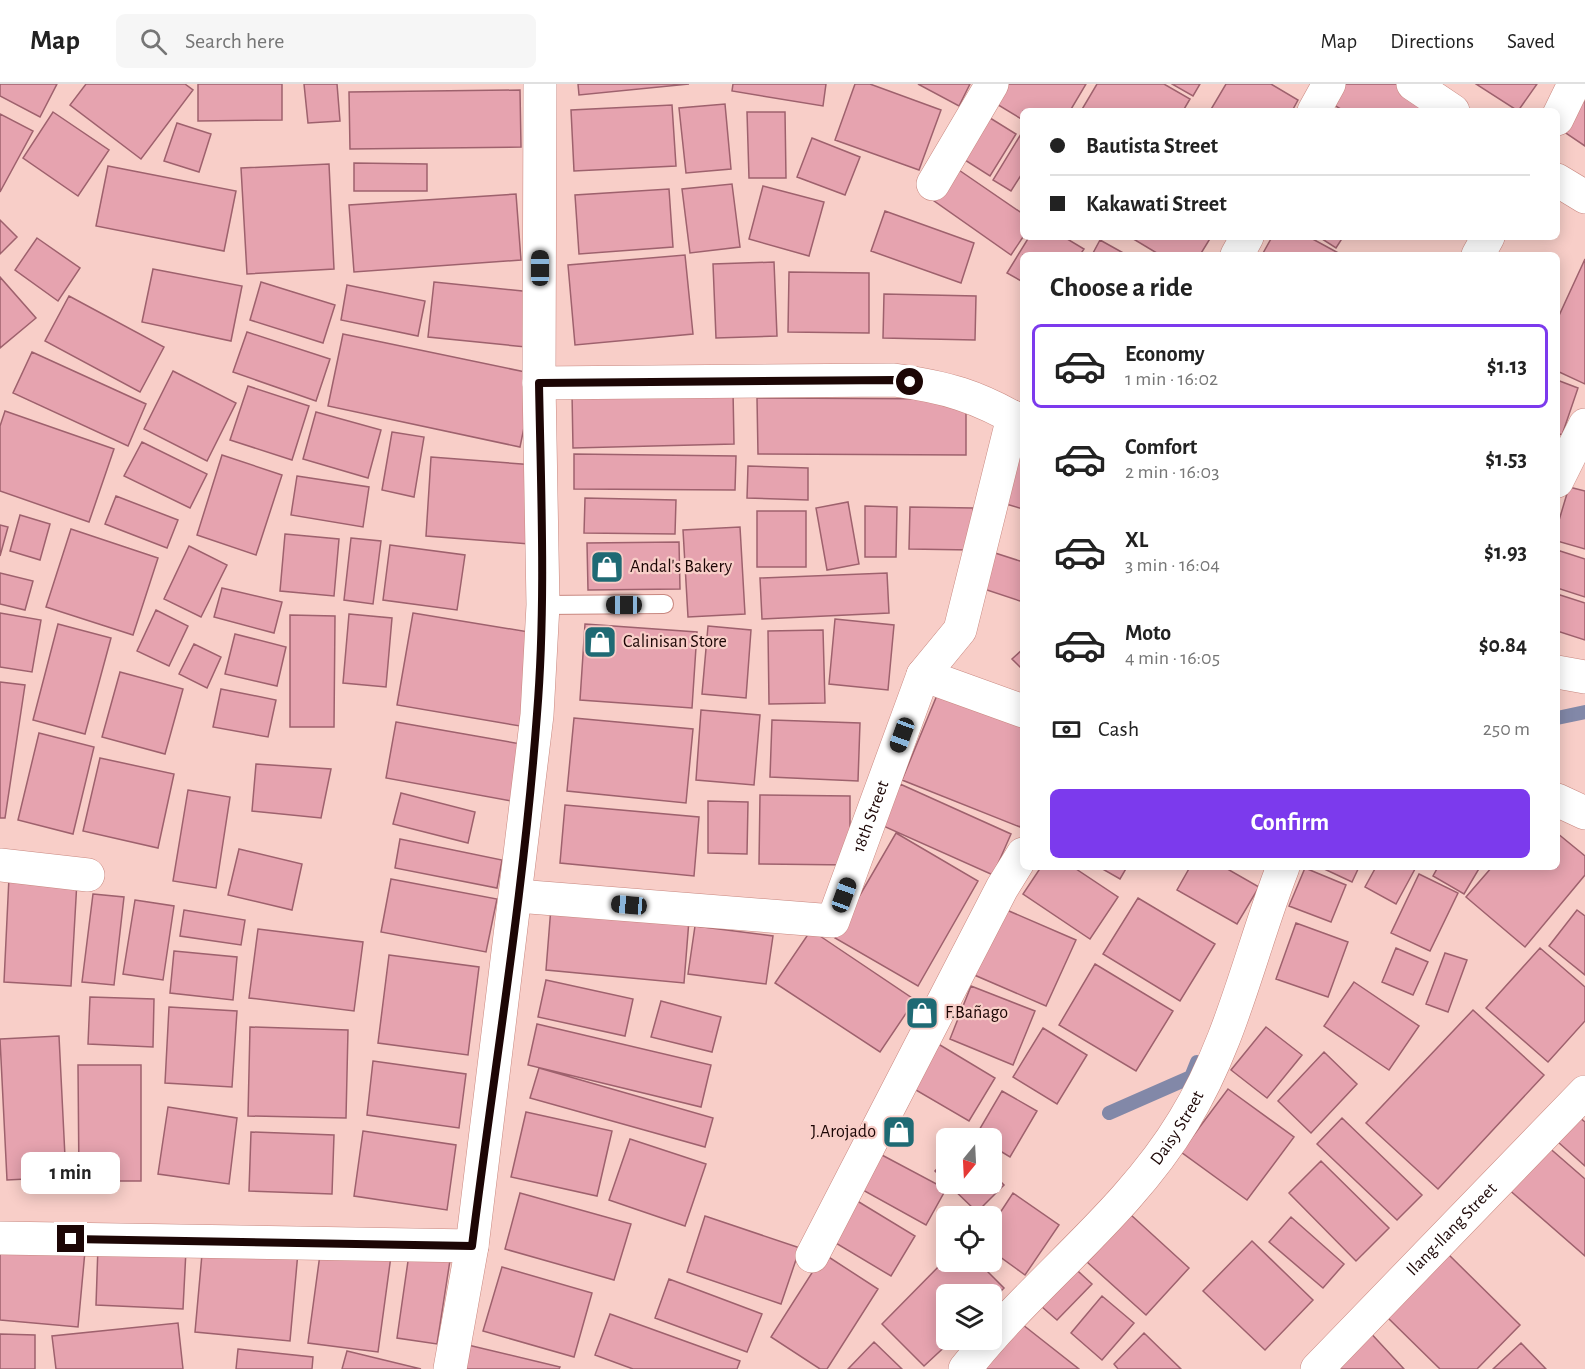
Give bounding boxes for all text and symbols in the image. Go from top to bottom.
search box [116,14,536,68]
icon: search [137,25,170,58]
text: Map [30,27,80,55]
text: Search here [185,30,284,52]
text: Map [1321,31,1357,52]
text: Directions [1390,31,1474,52]
text: Saved [1507,31,1555,52]
text: Bautista Street [1086,135,1218,157]
text: Kakawati Street [1086,193,1227,215]
car [531,250,549,286]
text: Choose a ride [1050,274,1193,301]
icon: car [1053,339,1107,393]
text: Economy [1125,343,1205,365]
text: $1.13 [1487,355,1527,377]
route start [896,368,923,395]
text: 1 min · 16:02 [1125,369,1218,389]
icon: car [1053,432,1107,486]
text: Comfort [1125,436,1197,458]
text: $1.53 [1485,448,1527,470]
text: 2 min · 16:03 [1125,462,1219,482]
icon: car [1053,525,1107,579]
text: XL [1125,529,1148,551]
text: $1.93 [1484,541,1527,563]
shop icon: Andal's Bakery [589,549,625,585]
text: 3 min · 16:04 [1125,555,1220,575]
place label: Andal's Bakery [630,558,732,576]
car [606,596,642,614]
icon: car [1053,618,1107,672]
text: Moto [1125,622,1171,644]
shop icon: Calinisan Store [582,624,618,660]
place label: Calinisan Store [623,633,727,651]
text: $0.84 [1479,634,1527,656]
text: 4 min · 16:05 [1125,648,1220,668]
icon: cash [1050,713,1083,746]
car [887,715,917,755]
text: Cash [1098,718,1139,740]
text: 250 m [1483,719,1530,739]
street label: 18th Street [850,778,893,855]
button: Confirm [1050,789,1530,858]
car [829,875,859,915]
car [610,894,648,916]
shop icon: F.Bañago [904,995,940,1031]
place label: F.Bañago [945,1004,1008,1022]
street label: Daisy Street [1147,1088,1208,1169]
shop icon: J.Arojado [881,1114,917,1150]
place label: J.Arojado [811,1123,876,1141]
north arrow [936,1128,1002,1194]
map controls [936,1128,1002,1350]
callout: 1 min [22,1152,121,1194]
text: 1 min [49,1163,92,1183]
street label: Ilang-Ilang Street [1403,1180,1501,1279]
button: locate [936,1206,1002,1272]
route end [57,1225,84,1252]
button: layers [936,1284,1002,1350]

